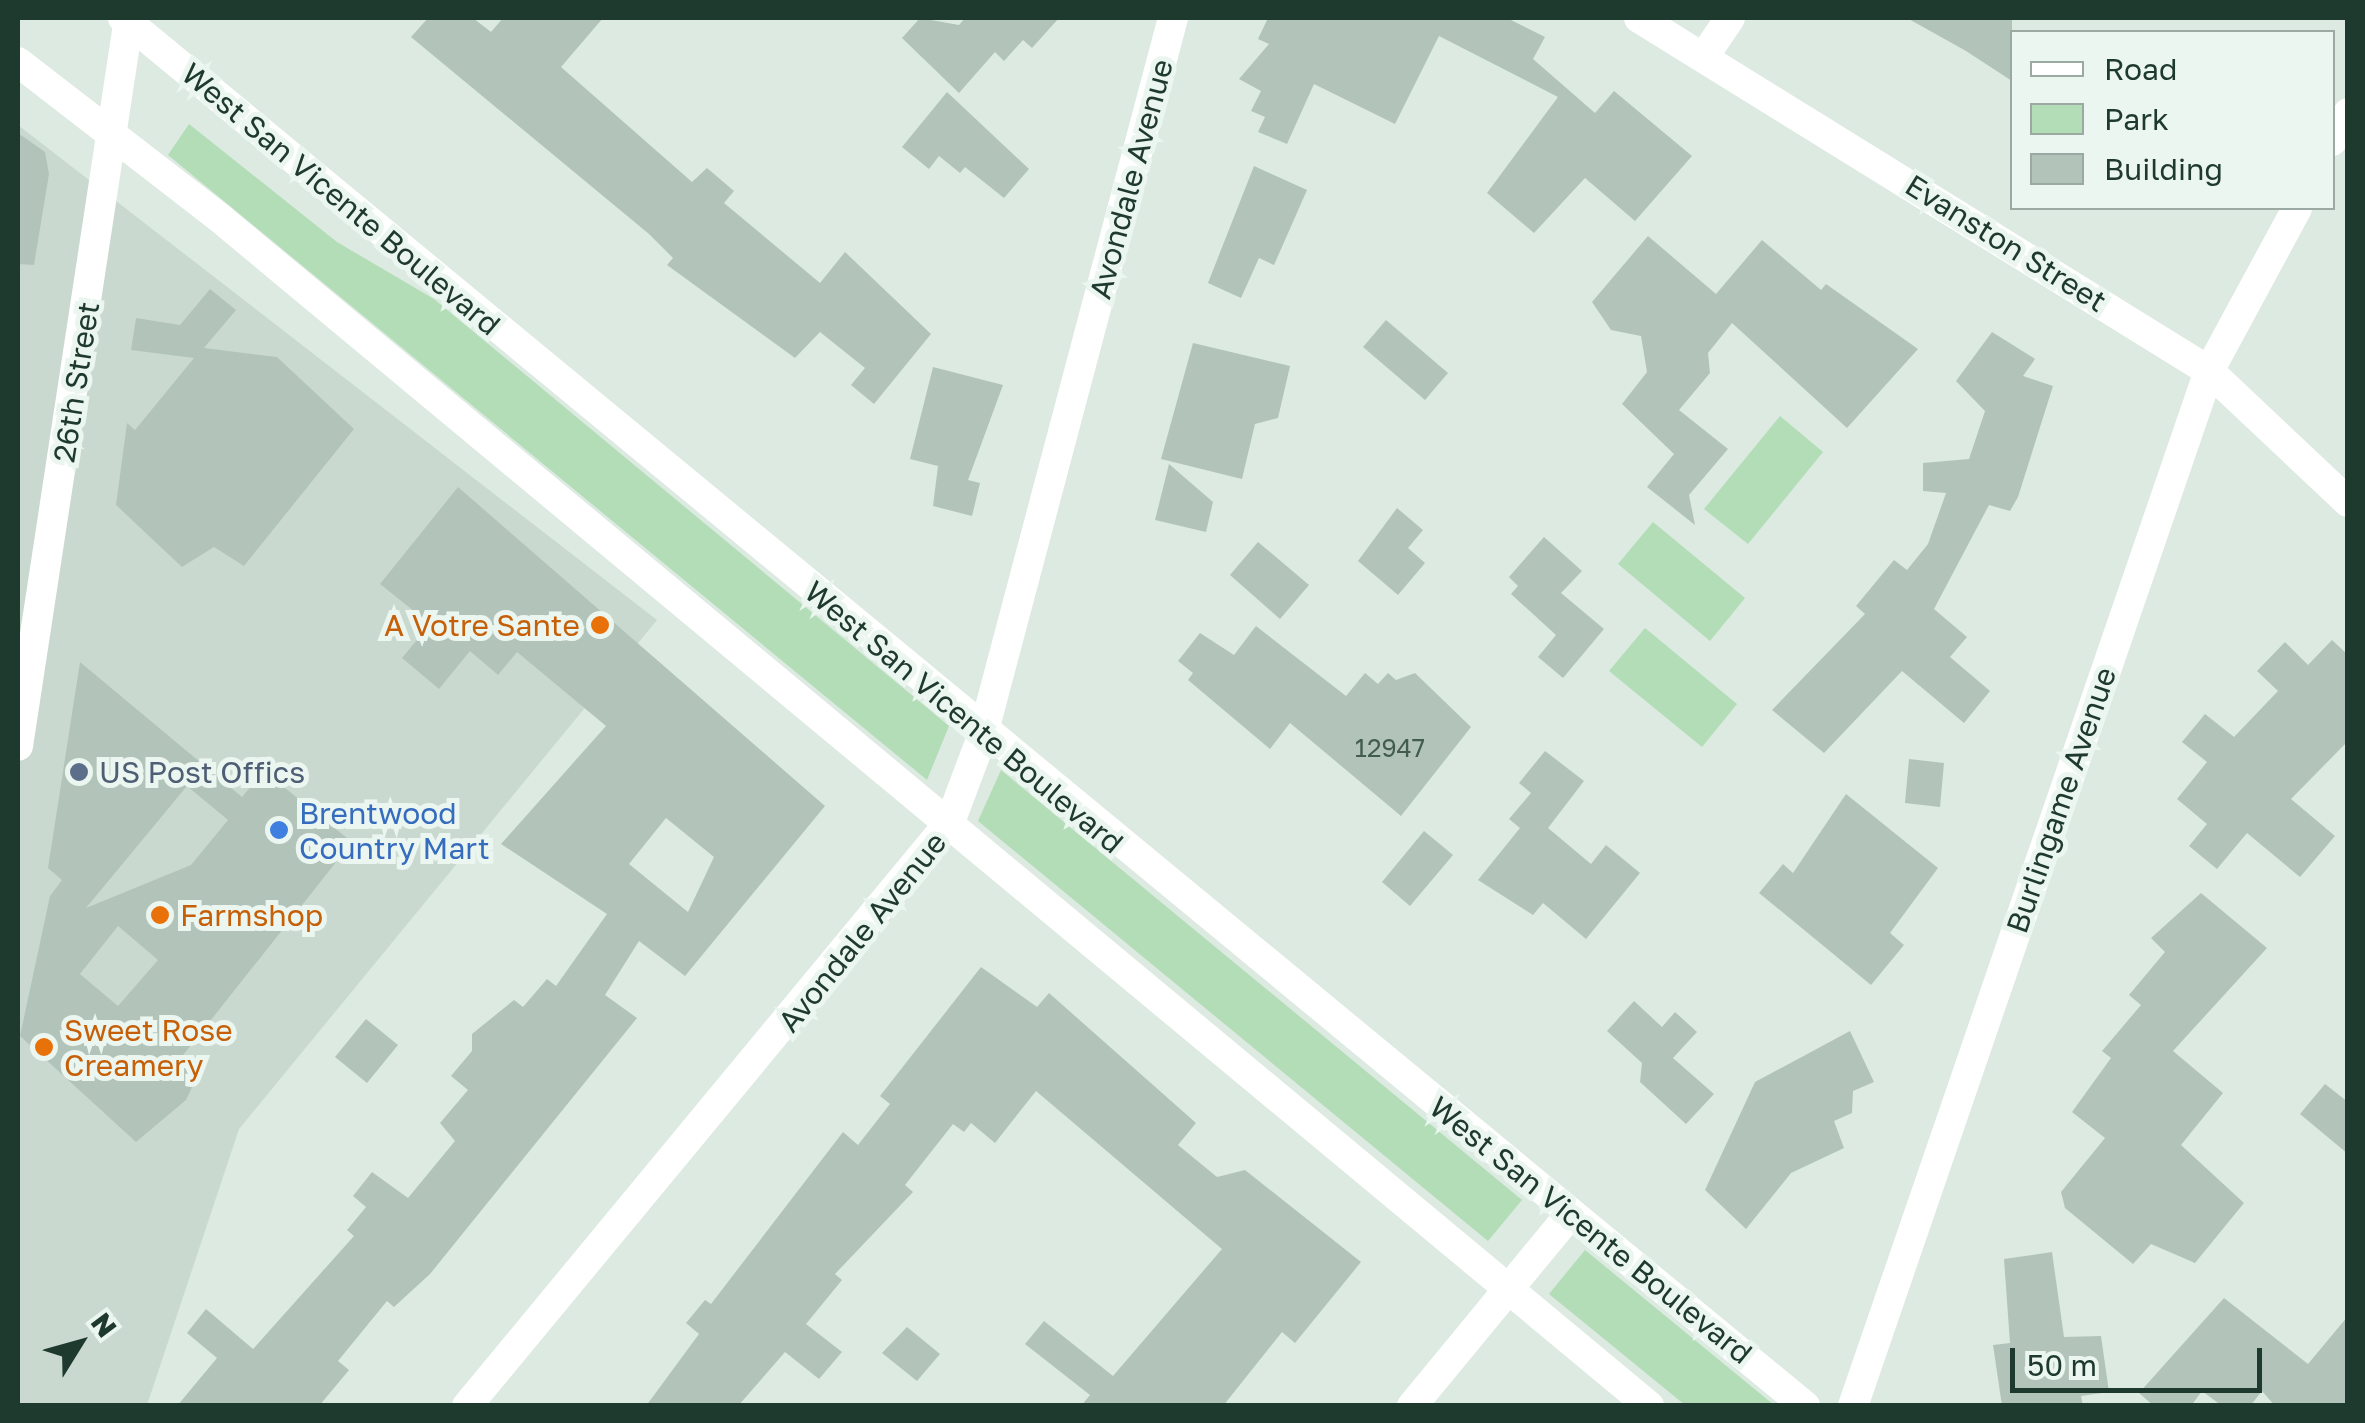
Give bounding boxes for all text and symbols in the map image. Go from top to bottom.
legend [2010,30,2335,210]
text: Road [2104,51,2178,87]
street label: West San Vicente Boulevard [175,55,507,343]
street label: Avondale Avenue [1082,55,1180,303]
text: Park [2104,101,2169,137]
text: Building [2104,151,2223,187]
street label: Evanston Street [1899,167,2113,319]
street label: 26th Street [46,299,106,465]
street label: West San Vicente Boulevard [798,573,1130,861]
place label: A Votre Sante [384,607,580,643]
marker: A Votre Sante [589,614,611,636]
street label: Burlingame Avenue [1999,662,2123,938]
house number: 12947 [1355,733,1425,763]
place label: US Post Offics [99,754,305,790]
marker: US Post Offics [68,761,90,783]
place label: Brentwood Country Mart [299,795,490,866]
marker: Brentwood Country Mart [268,819,290,841]
street label: Avondale Avenue [770,825,954,1039]
place label: Farmshop [180,897,323,933]
marker: Farmshop [149,904,171,926]
place label: Sweet Rose Creamery [64,1012,233,1082]
marker: Sweet Rose Creamery [33,1036,55,1058]
street label: West San Vicente Boulevard [1422,1089,1760,1371]
north arrow [30,1293,130,1393]
text: N [85,1306,124,1343]
scale bar [2015,1328,2268,1390]
text: 50 m [2027,1347,2097,1383]

